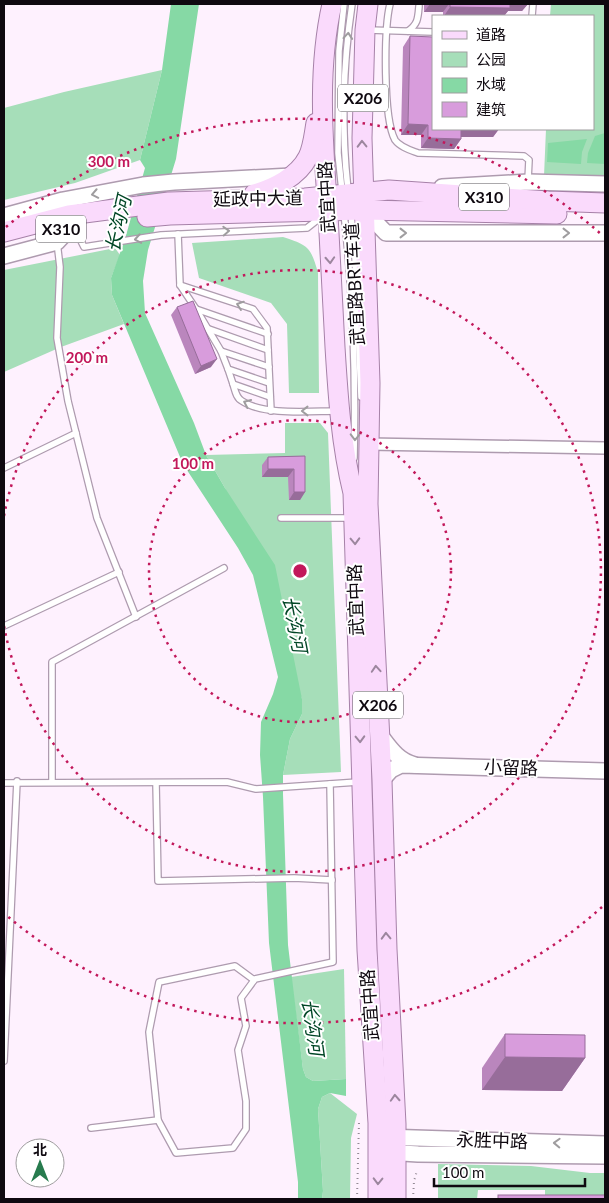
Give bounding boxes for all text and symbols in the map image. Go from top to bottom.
legend [432,15,594,130]
text: 道路 [476,25,506,43]
one-way arrow [342,32,353,40]
text: 公园 [476,50,506,68]
text: 水域 [476,75,506,93]
road number: X206 [338,85,388,112]
text: 建筑 [476,100,506,118]
one-way arrow [357,139,367,147]
text: 300 m [88,152,130,170]
street label: 武宜中路 [313,161,339,234]
road number: X310 [459,183,509,210]
street label: 延政中大道 [213,186,303,210]
one-way arrow [90,189,99,199]
water label: 长沟河 [100,190,136,254]
road number: X310 [36,215,86,242]
street label: 武宜路BRT车道 [340,222,368,346]
one-way arrow [223,226,231,237]
one-way arrow [400,228,408,238]
one-way arrow [562,228,570,238]
one-way arrow [133,233,142,243]
one-way arrow [325,257,336,265]
one-way arrow [236,301,244,311]
text: 200 m [66,348,108,366]
one-way arrow [243,398,252,409]
one-way arrow [300,406,308,416]
one-way arrow [349,433,360,441]
text: 100 m [172,454,214,472]
one-way arrow [350,538,360,546]
centre of rings [291,562,309,580]
street label: 武宜中路 [343,564,367,636]
water label: 长沟河 [279,594,313,658]
one-way arrow [370,664,381,672]
road number: X206 [353,692,403,718]
one-way arrow [355,735,365,743]
street label: 小留路 [484,755,538,779]
one-way arrow [381,932,392,940]
street label: 武宜中路 [356,968,382,1042]
water label: 长沟河 [298,997,329,1061]
one-way arrow [389,1094,400,1102]
street label: 永胜中路 [456,1128,528,1152]
north arrow [15,1138,65,1188]
one-way arrow [552,1138,560,1148]
text: 北 [33,1141,47,1158]
scale bar [434,1156,585,1188]
text: 100 m [442,1163,484,1181]
one-way arrow [373,1177,383,1185]

